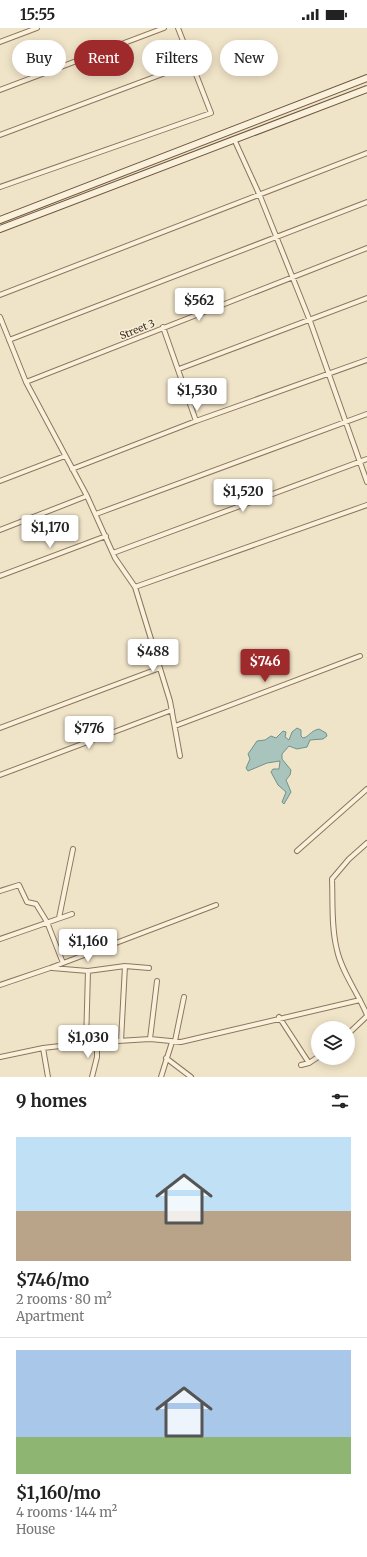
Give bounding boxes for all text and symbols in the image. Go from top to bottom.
text: 15:55 [20,5,55,24]
chip: Buy [12,40,66,76]
chip: Rent [74,40,134,76]
chip: Filters [142,40,212,76]
chip: New [220,40,278,76]
pin: $562 [175,288,223,322]
text: $562 [184,292,214,309]
street label: Street 3 [118,316,157,342]
pin: $1,530 [164,378,230,412]
text: $1,530 [177,382,217,399]
pin: $1,520 [210,479,276,513]
text: $1,520 [222,483,264,500]
pin: $1,170 [17,515,83,549]
text: $1,170 [30,519,70,536]
pin: $488 [129,639,177,673]
text: $488 [137,643,169,660]
pin: $746 [241,649,289,683]
text: $746 [250,653,280,670]
pin: $776 [65,716,113,750]
text: $776 [74,720,104,737]
pin: $1,160 [55,929,121,963]
text: $1,160 [68,933,108,950]
map controls [311,1021,355,1065]
button: layers [311,1021,355,1065]
pin: $1,030 [55,1025,121,1059]
text: $1,030 [67,1029,109,1046]
text: 9 homes [16,1090,87,1112]
icon: filters [329,1090,351,1112]
icon: home [148,1163,220,1235]
text: $746/mo [16,1269,89,1291]
text: 2 rooms · 80 m² [16,1291,112,1308]
text: Apartment [16,1308,84,1325]
icon: home [148,1376,220,1448]
text: $1,160/mo [16,1482,101,1504]
text: 4 rooms · 144 m² [16,1504,117,1521]
text: House [16,1521,55,1538]

